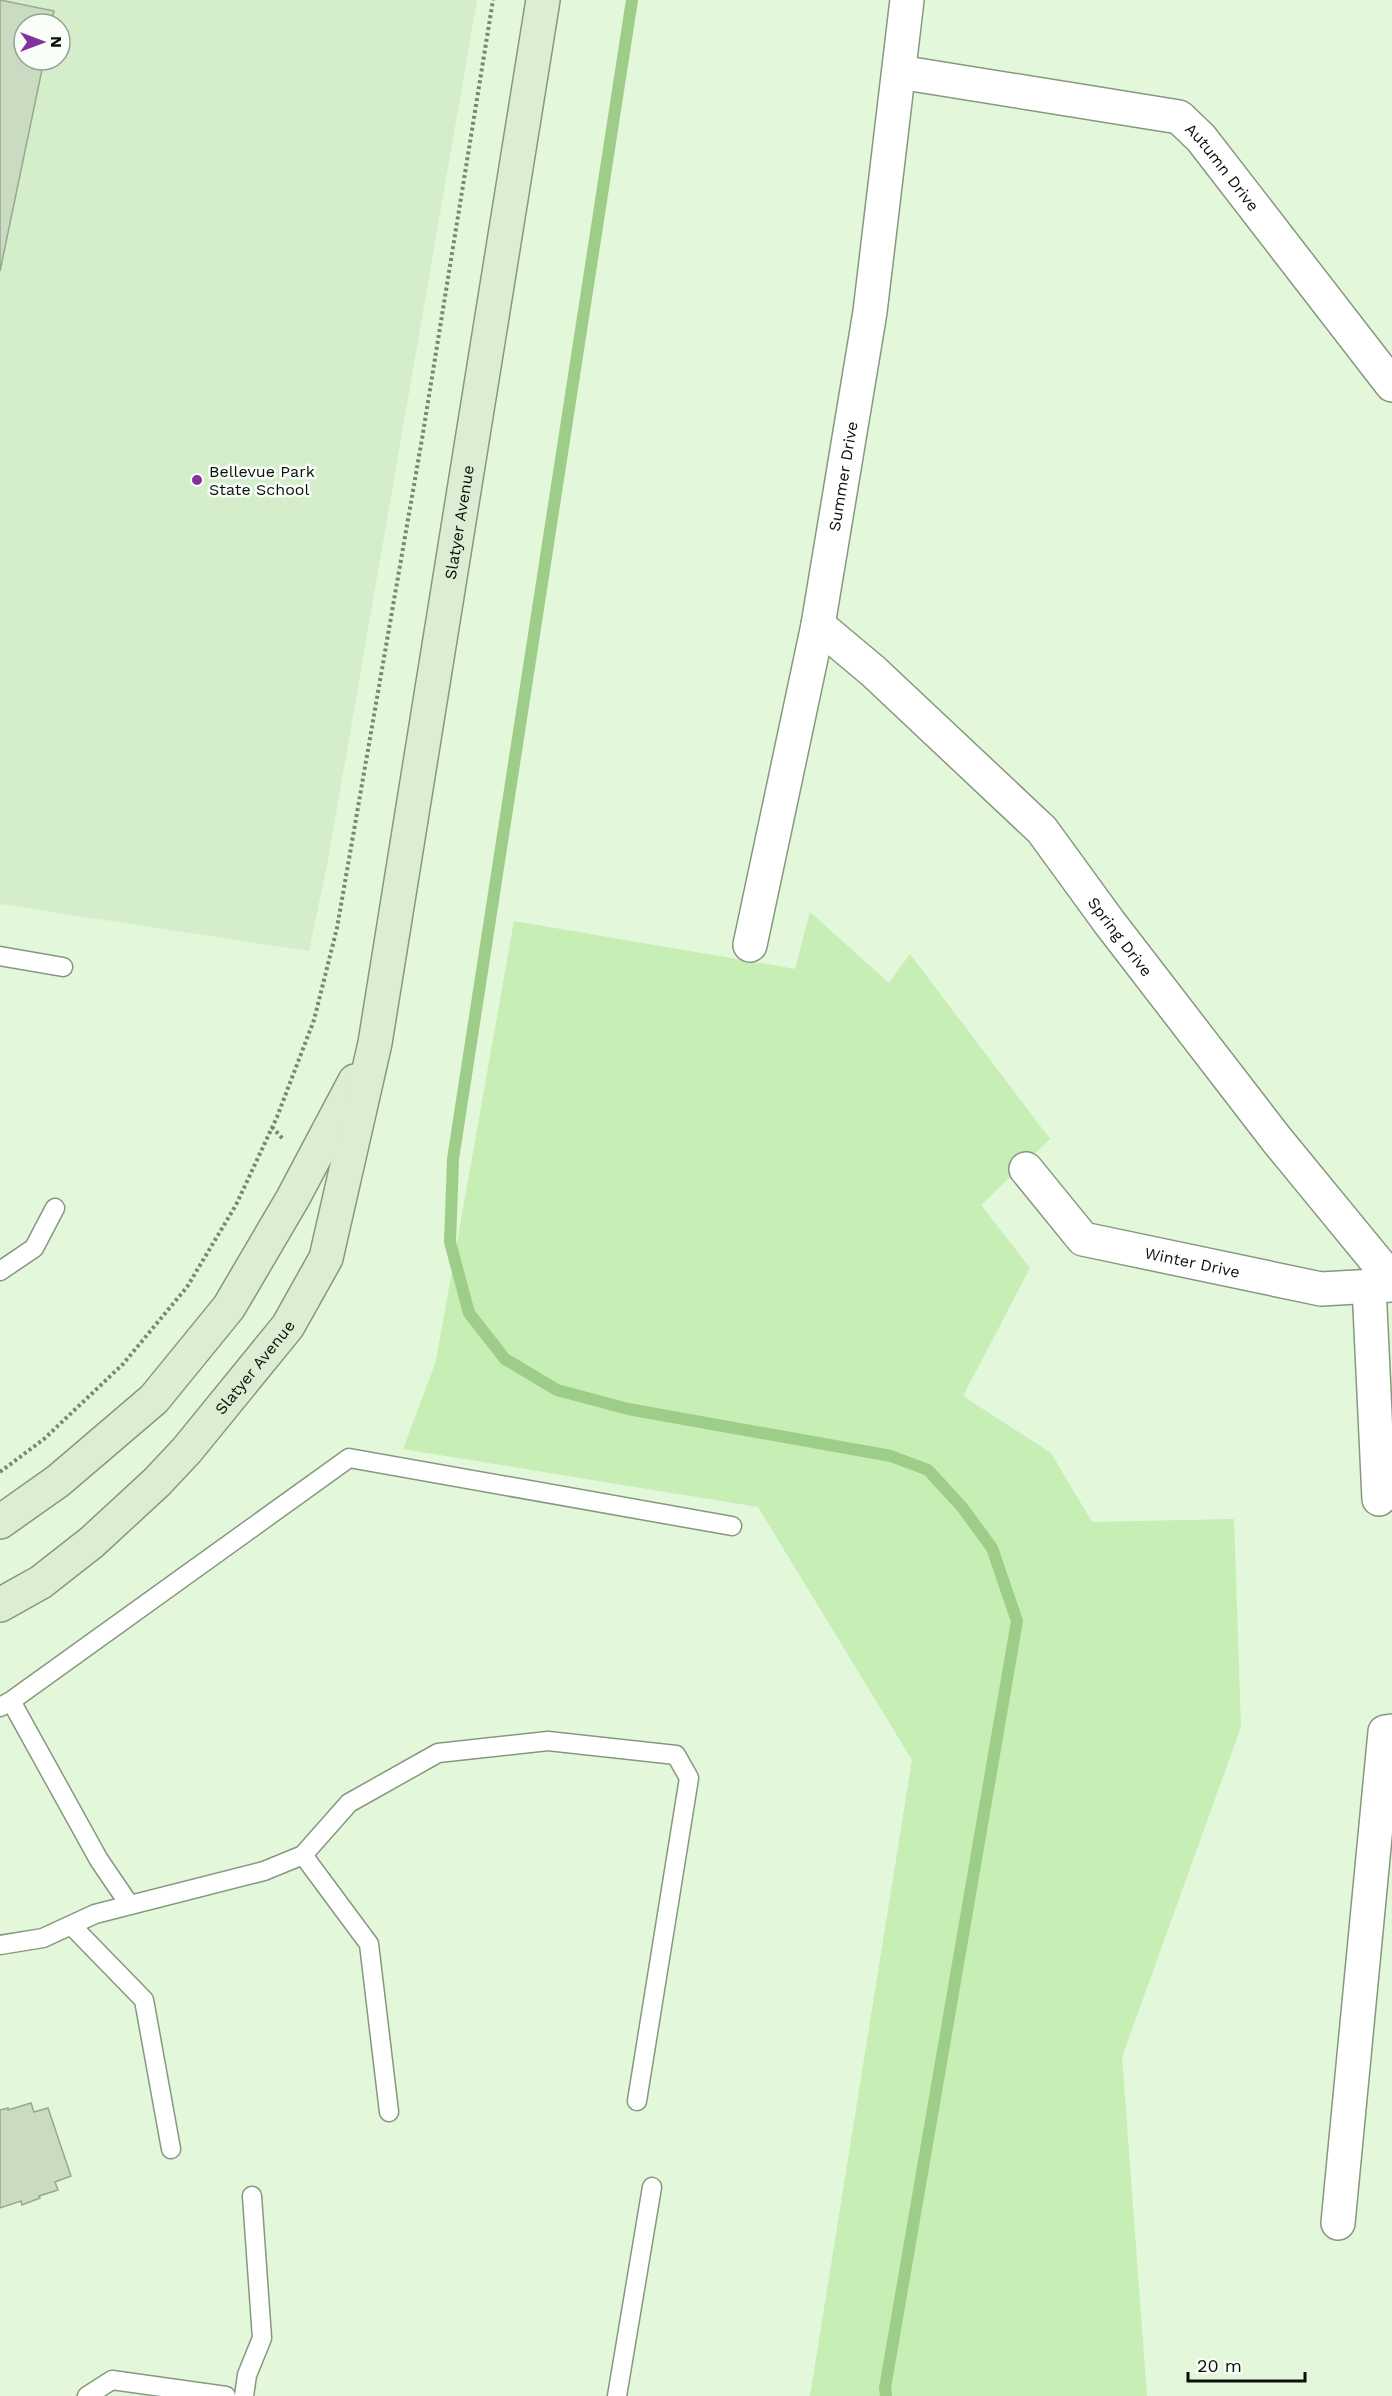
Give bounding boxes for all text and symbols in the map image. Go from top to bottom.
north arrow [12,12,72,72]
text: N [47,36,66,48]
street label: Autumn Drive [1181,119,1263,215]
street label: Summer Drive [825,420,862,533]
place label: Bellevue Park State School [209,462,315,499]
street label: Slatyer Avenue [441,464,478,581]
marker: Bellevue Park State School [190,473,204,487]
street label: Spring Drive [1084,893,1156,980]
street label: Winter Drive [1143,1243,1242,1282]
street label: Slatyer Avenue [211,1317,299,1418]
scale bar [1188,2345,1305,2383]
text: 20 m [1197,2355,1242,2376]

